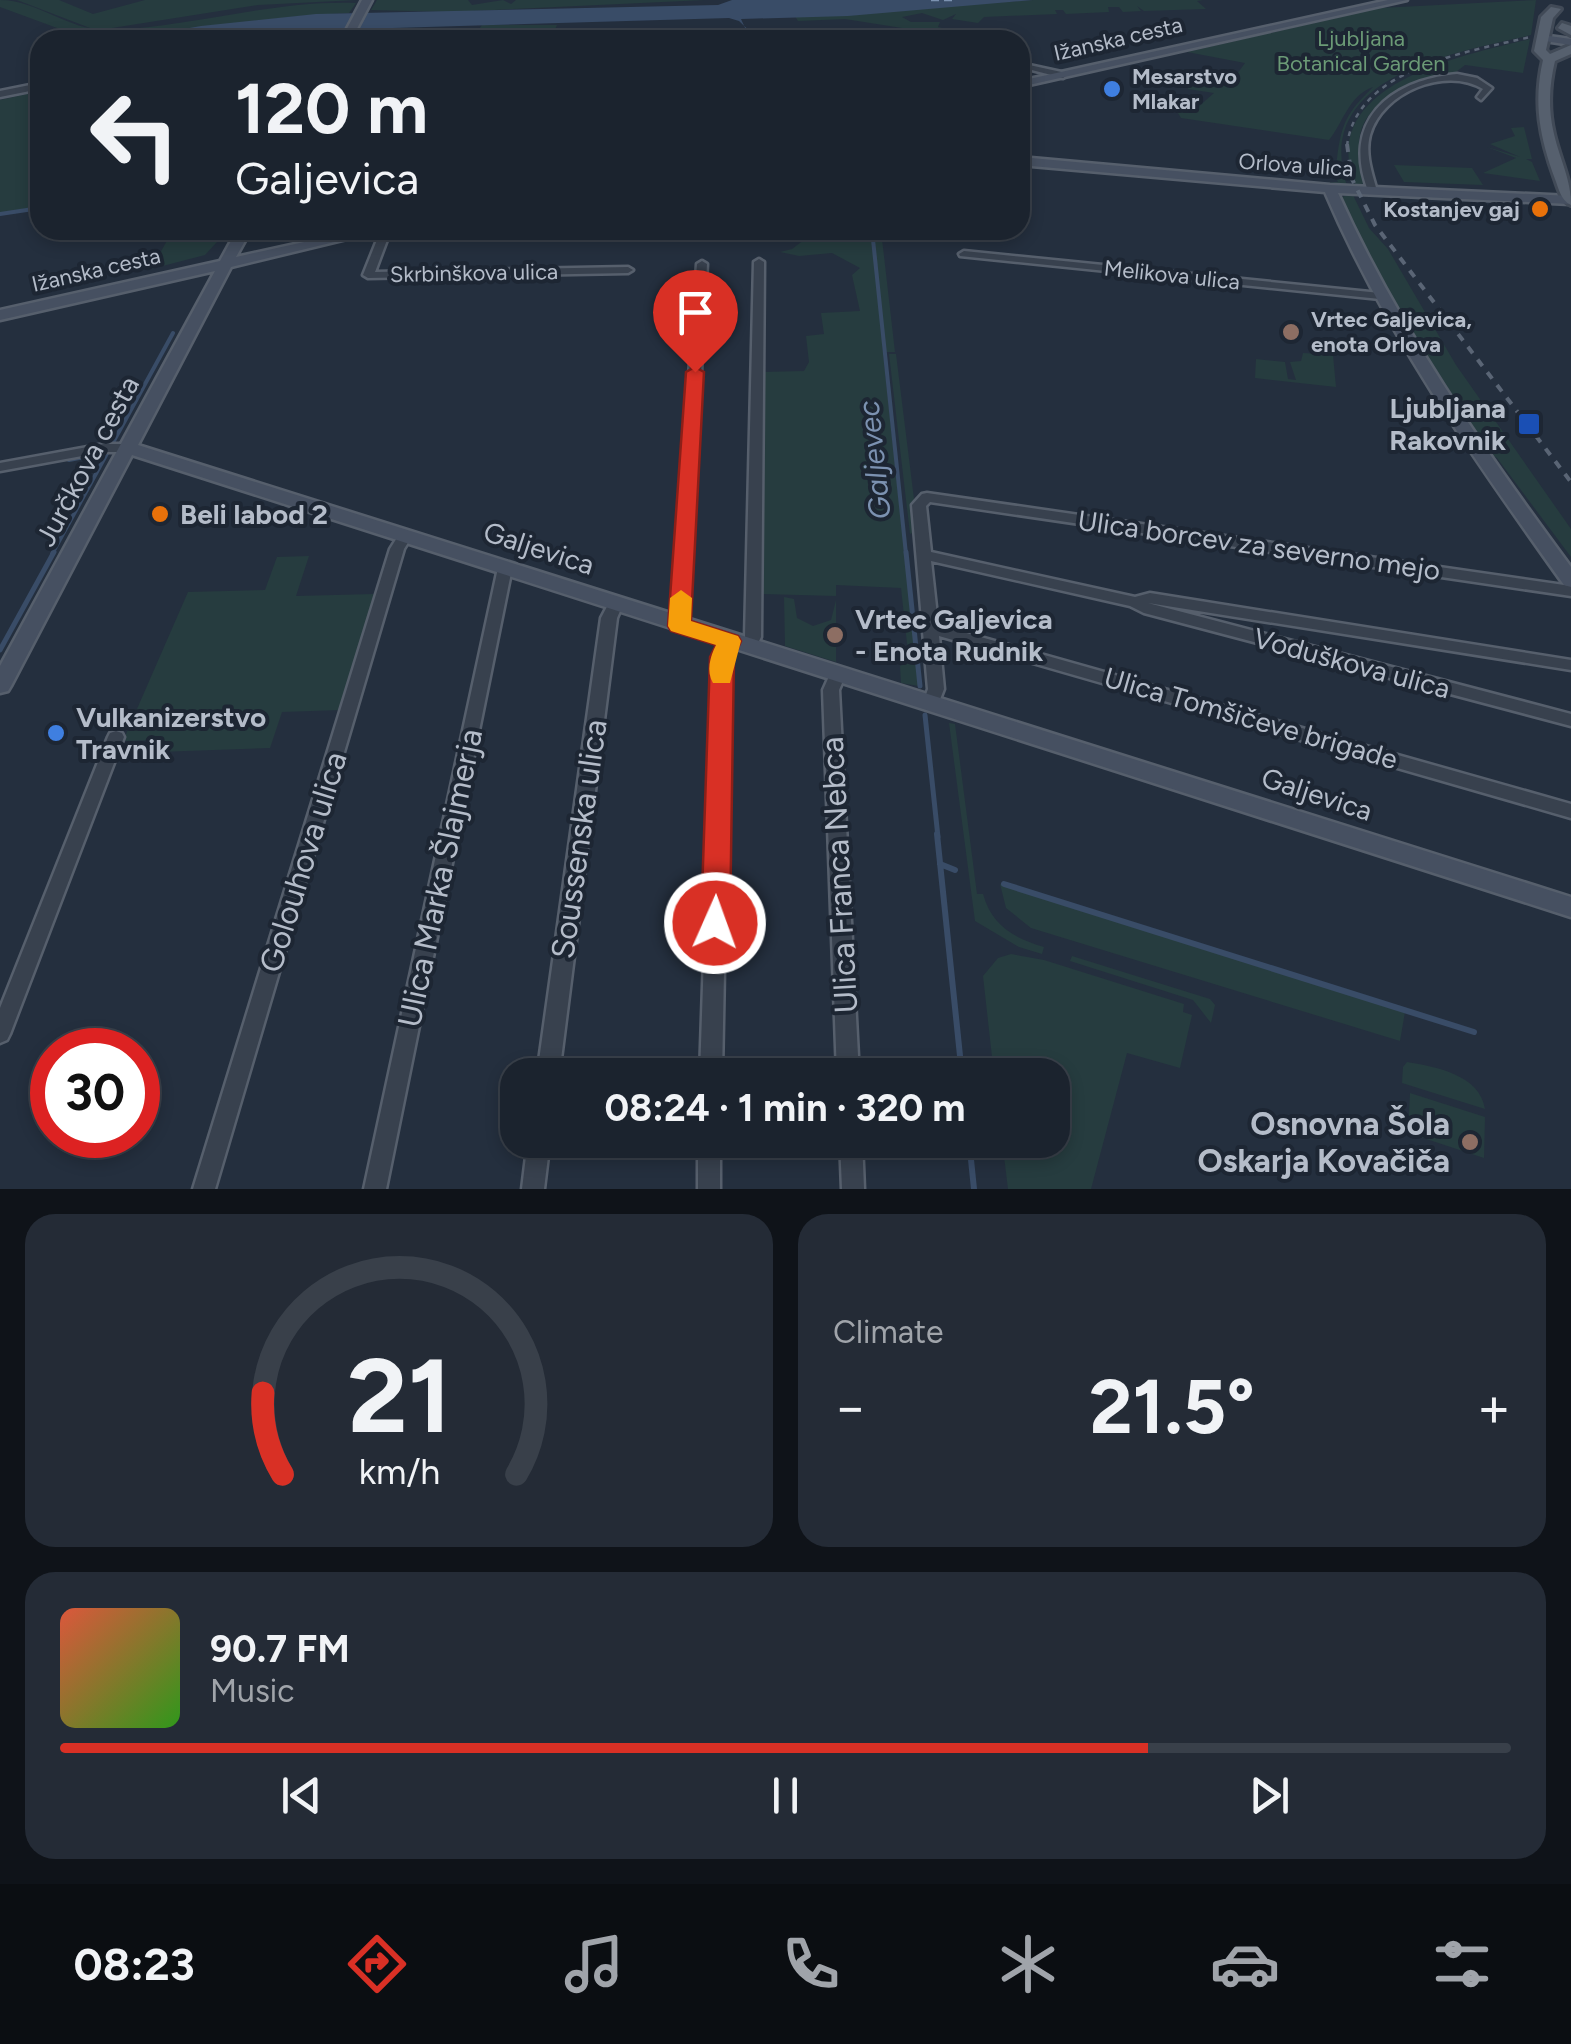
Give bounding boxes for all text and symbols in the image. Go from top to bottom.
street label: Ižanska cesta [1051,11,1185,67]
park label: Ljubljana Botanical Garden [1276,25,1446,77]
place label: Mesarstvo Mlakar [1132,63,1237,115]
text: 120 m [235,66,428,151]
icon: left [70,70,200,200]
marker: Mesarstvo Mlakar [1101,78,1123,100]
street label: Orlova ulica [1238,148,1354,182]
text: Galjevica [235,151,419,205]
place label: Kostanjev gaj [1383,196,1520,223]
marker: Kostanjev gaj [1529,198,1551,220]
street label: Ižanska cesta [29,242,163,298]
street label: Melikova ulica [1103,254,1241,296]
street label: Skrbinškova ulica [390,258,558,288]
pin [653,270,738,373]
icon: arrive [668,285,723,340]
place label: Vrtec Galjevica, enota Orlova [1311,306,1472,358]
marker: Vrtec Galjevica, enota Orlova [1280,321,1302,343]
street label: Jurčkova cesta [28,370,146,552]
place label: Ljubljana Rakovnik [1389,391,1506,457]
water label: Galjevec [849,399,899,521]
marker: Ljubljana Rakovnik [1516,411,1542,437]
place label: Beli labod 2 [180,497,328,531]
marker: Beli labod 2 [149,503,171,525]
street label: Ulica borcev za severno mejo [1075,503,1443,587]
street label: Galjevica [479,514,599,582]
place label: Vrtec Galjevica - Enota Rudnik [855,602,1053,668]
street label: Voduškova ulica [1250,620,1454,706]
marker: Vrtec Galjevica - Enota Rudnik [824,624,846,646]
street label: Ulica Tomšičeve brigade [1100,660,1402,776]
place label: Vulkanizerstvo Travnik [76,700,266,766]
street label: Soussenska ulica [543,717,615,961]
marker: Vulkanizerstvo Travnik [45,722,67,744]
street label: Ulica Marka Šlajmerja [390,725,490,1031]
street label: Ulica Franca Nebca [813,736,865,1014]
street label: Golouhova ulica [251,747,355,977]
street label: Galjevica [1257,760,1377,828]
position arrow [663,871,767,975]
speed limit sign: 30 [30,1028,160,1158]
text: 08:24 · 1 min · 320 m [604,1085,966,1131]
place label: Osnovna Šola Oskarja Kovačiča [1197,1105,1450,1180]
marker: Osnovna Šola Oskarja Kovačiča [1459,1131,1481,1153]
text: Climate [833,1313,944,1351]
text: 21 [347,1333,451,1458]
text: 21.5° [1089,1362,1255,1452]
text: − [833,1374,867,1440]
text: + [1477,1374,1511,1440]
text: km/h [358,1450,440,1493]
text: 90.7 FM [210,1626,350,1672]
text: Music [210,1672,295,1710]
icon: previous [274,1768,329,1823]
icon: pause [758,1768,813,1823]
icon: next [1242,1768,1297,1823]
icon: directions [342,1929,412,1999]
icon: music [559,1929,629,1999]
icon: phone [776,1929,846,1999]
icon: climate [993,1929,1063,1999]
icon: car [1210,1929,1280,1999]
icon: filters [1427,1929,1497,1999]
text: 08:23 [74,1937,195,1991]

